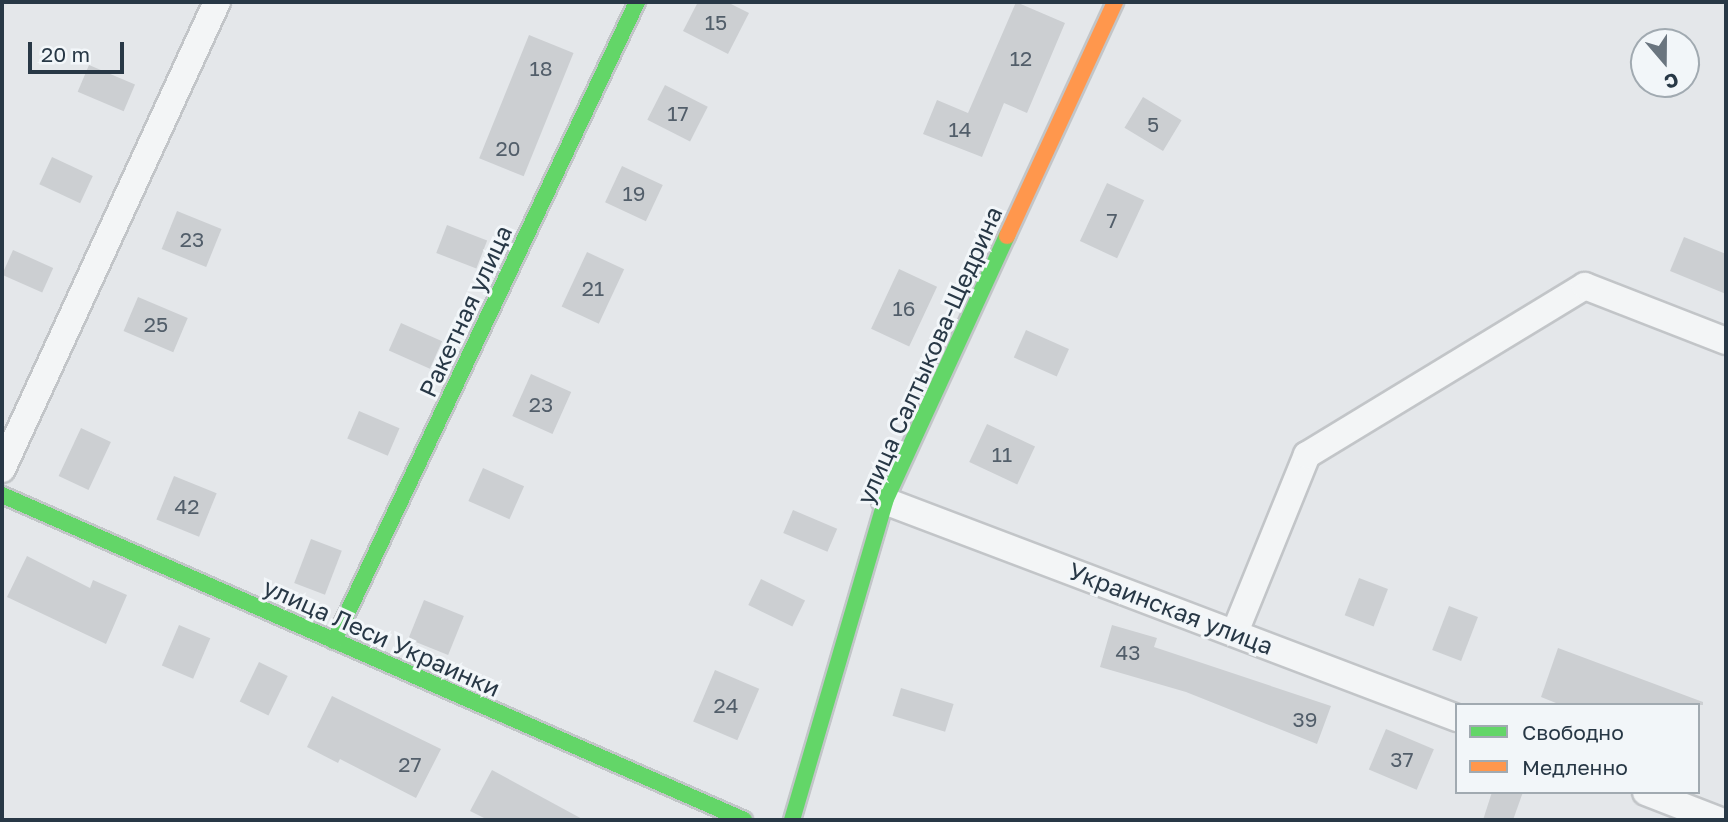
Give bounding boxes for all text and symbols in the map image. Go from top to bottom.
house number: 15 [705,9,727,35]
scale bar [32,28,128,72]
north arrow [1630,28,1700,98]
text: 20 m [41,41,90,67]
house number: 12 [1010,45,1032,71]
house number: 18 [530,55,552,81]
text: С [1661,68,1682,94]
house number: 17 [667,100,689,126]
house number: 5 [1147,111,1159,137]
house number: 14 [949,116,971,142]
house number: 20 [495,135,521,161]
house number: 19 [623,180,645,206]
street label: улица Салтыкова-Щедрина [850,202,1008,508]
house number: 7 [1106,207,1118,233]
street label: Ракетная улица [413,221,517,401]
house number: 23 [180,226,204,252]
house number: 21 [582,275,604,301]
house number: 16 [893,295,915,321]
house number: 25 [144,311,168,337]
house number: 23 [529,391,553,417]
house number: 11 [992,441,1012,467]
house number: 42 [175,493,199,519]
street label: Украинская улица [1065,556,1277,660]
street label: улица Леси Украинки [259,572,505,702]
house number: 43 [1115,639,1141,665]
house number: 24 [714,692,738,718]
legend [1455,703,1700,794]
house number: 39 [1293,706,1317,732]
text: Свободно [1522,719,1624,745]
house number: 37 [1390,746,1414,772]
house number: 27 [398,751,422,777]
text: Медленно [1522,754,1628,780]

